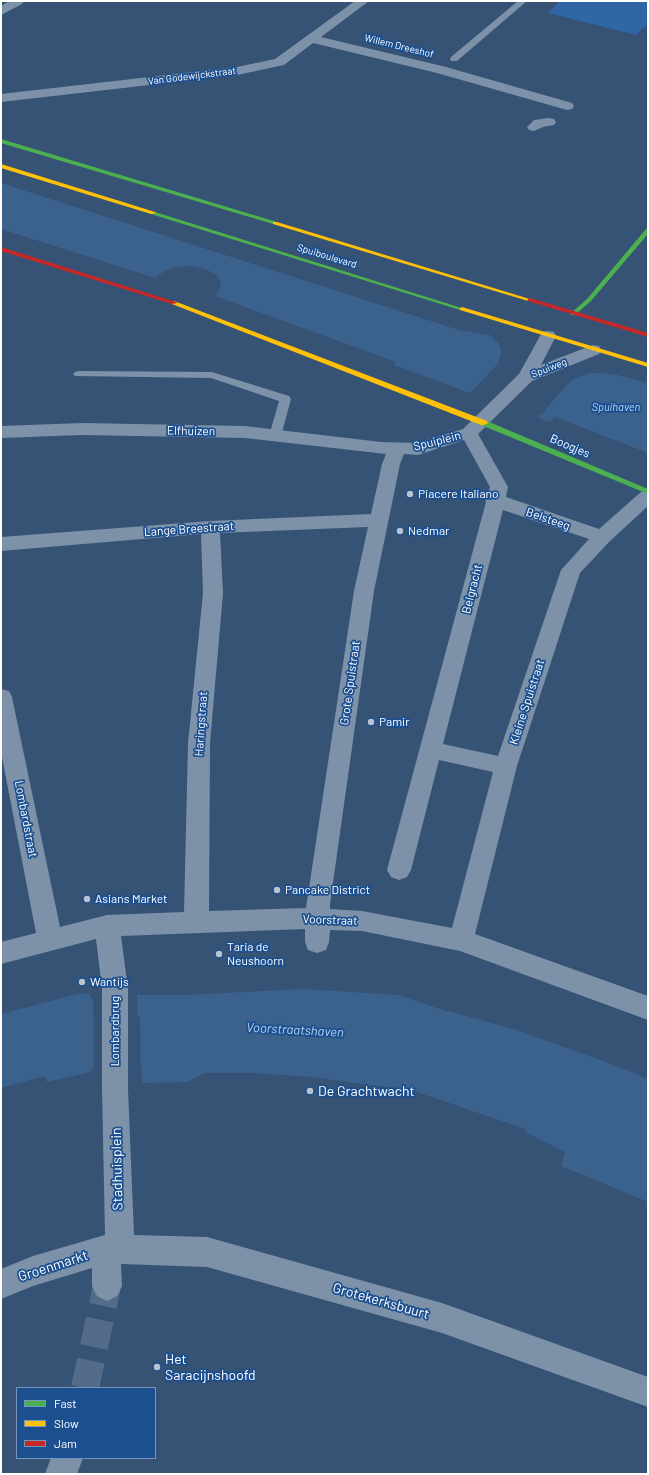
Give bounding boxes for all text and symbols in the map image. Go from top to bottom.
street label: Willem Dreeshof [363,32,435,60]
street label: Van Godewijckstraat [147,65,237,87]
street label: Spuiboulevard [296,241,358,271]
street label: Spuiweg [530,356,568,380]
water label: Spuihaven [592,400,640,414]
street label: Elfhuizen [167,423,215,439]
street label: Spuiplein [412,428,462,454]
street label: Boogjes [548,431,592,461]
place label: Piacere Italiano [418,487,498,501]
marker: Piacere Italiano [405,489,415,499]
street label: Belsteeg [524,505,572,533]
street label: Lange Breestraat [144,519,234,539]
place label: Nedmar [408,524,449,538]
marker: Nedmar [395,526,405,536]
street label: Belgracht [459,563,485,615]
street label: Grote Spuistraat [337,640,363,726]
street label: Kleine Spuistraat [506,657,548,747]
street label: Haringstraat [192,691,210,757]
place label: Pamir [379,715,410,729]
marker: Pamir [366,717,376,727]
street label: Lombardstraat [12,779,40,859]
place label: Pancake District [285,883,370,897]
marker: Pancake District [272,885,282,895]
place label: Asians Market [95,892,167,906]
marker: Asians Market [82,894,92,904]
street label: Voorstraat [302,912,358,928]
place label: Taria de Neushoorn [227,940,284,968]
marker: Taria de Neushoorn [214,949,224,959]
place label: Wantijs [90,975,129,989]
marker: Wantijs [77,977,87,987]
street label: Lombardbrug [108,996,122,1066]
water label: Voorstraatshaven [246,1020,344,1040]
place label: De Grachtwacht [318,1083,415,1099]
marker: De Grachtwacht [305,1086,315,1096]
street label: Stadhuisplein [108,1127,126,1211]
street label: Groenmarkt [16,1247,90,1285]
street label: Grotekerksbuurt [331,1279,431,1323]
place label: Het Saracijnshoofd [165,1351,256,1384]
marker: Het Saracijnshoofd [152,1362,162,1372]
legend [16,1387,156,1459]
text: Fast [54,1396,77,1410]
text: Slow [54,1416,79,1430]
text: Jam [54,1436,77,1450]

